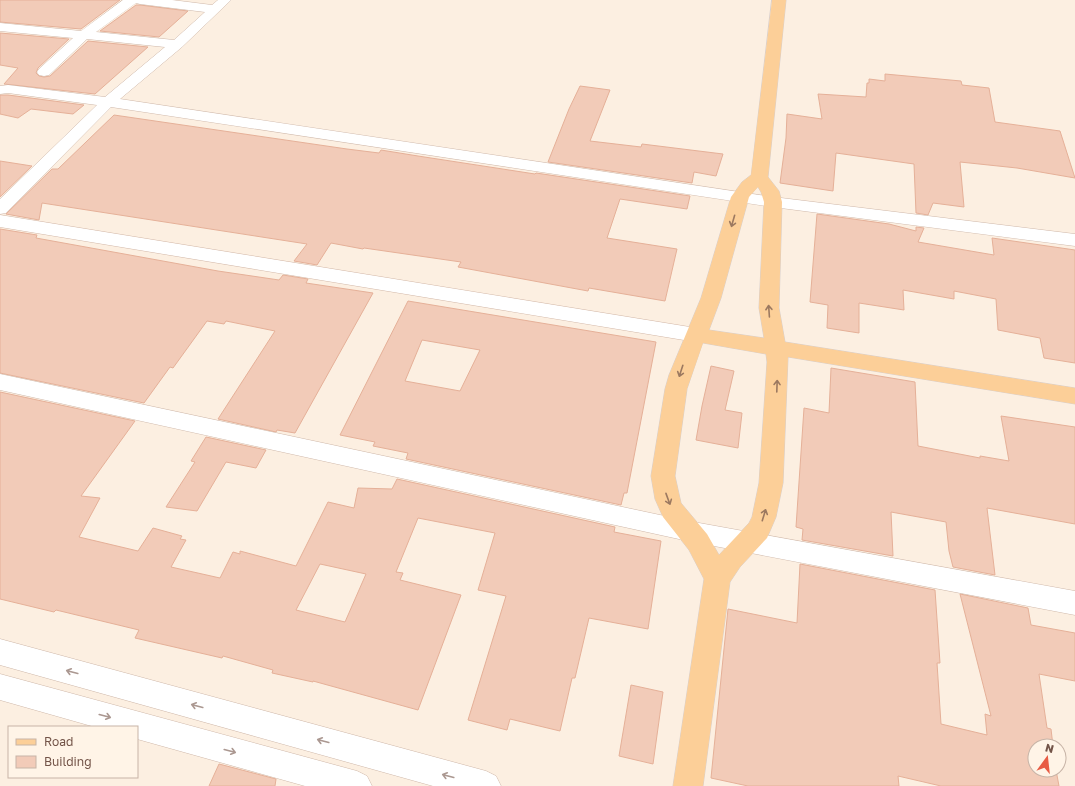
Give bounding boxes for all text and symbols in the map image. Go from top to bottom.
one-way arrow [729,215,736,228]
one-way arrow [766,305,773,318]
one-way arrow [677,365,684,378]
one-way arrow [774,380,781,393]
one-way arrow [665,492,672,505]
one-way arrow [761,508,768,521]
one-way arrow [66,668,79,675]
one-way arrow [191,702,204,709]
one-way arrow [98,713,111,720]
legend [8,726,138,778]
text: Road [44,734,73,749]
one-way arrow [316,737,329,744]
north arrow [1027,738,1067,778]
text: N [1044,740,1055,755]
one-way arrow [224,748,237,755]
text: Building [44,754,92,769]
one-way arrow [442,771,455,779]

